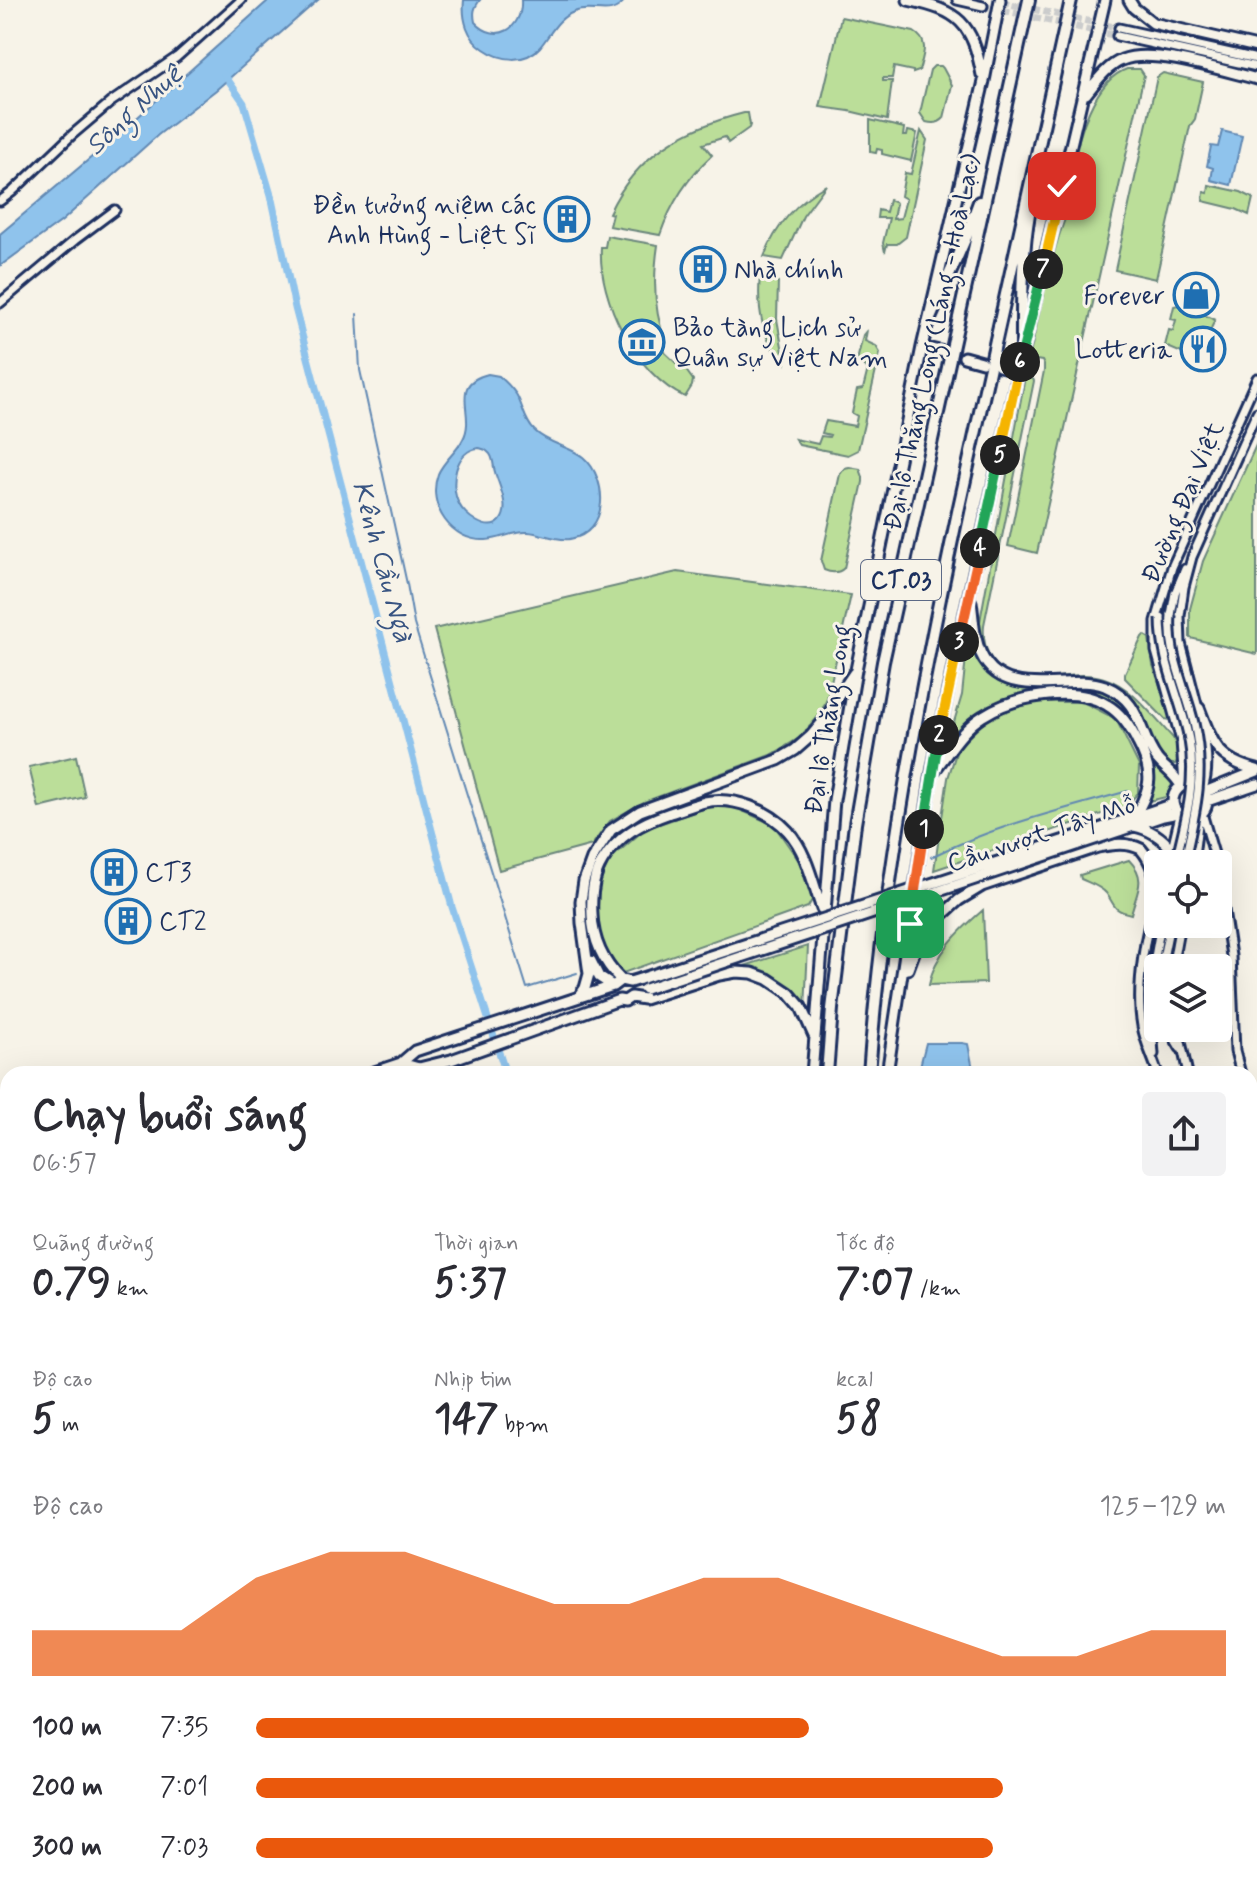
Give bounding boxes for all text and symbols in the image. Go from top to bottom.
water label: Sông Nhuệ [78,56,195,167]
street label: Đại lộ Thăng Long (Láng - Hoà Lạc) [876,151,992,534]
pin [1028,152,1096,220]
icon: check [1040,164,1084,208]
place label: Đền tưởng niệm các Anh Hùng - Liệt Sĩ [313,189,537,256]
building icon: Đền tưởng niệm các Anh Hùng - Liệt Sĩ [543,195,591,243]
building icon: Nhà chính [679,245,727,293]
pin: 7 [1023,249,1063,289]
place label: Nhà chính [734,254,844,288]
text: 7 [1036,255,1050,283]
shop icon: Forever [1172,271,1220,319]
place label: Forever [1083,280,1165,314]
place label: Bảo tàng Lịch sử Quân sự Việt Nam [673,312,888,376]
museum icon: Bảo tàng Lịch sử Quân sự Việt Nam [618,318,666,366]
restaurant icon: Lotteria [1179,325,1227,373]
place label: Lotteria [1075,334,1172,368]
pin: 6 [1000,342,1040,382]
text: 6 [1014,348,1026,376]
street label: Đường Đại Việt [1135,417,1236,590]
pin: 5 [980,435,1020,475]
text: 5 [993,441,1007,469]
water label: Kênh Cầu Ngà [339,477,421,648]
pin: 4 [960,528,1000,568]
text: 4 [974,534,986,562]
road number: CT.03 [861,560,941,600]
street label: Đại lộ Thăng Long [797,622,864,817]
pin: 3 [939,622,979,662]
text: 3 [954,628,964,656]
pin: 2 [919,715,959,755]
text: 2 [934,721,944,749]
street label: Cầu vượt Tây Mỗ [943,788,1140,881]
pin: 1 [904,809,944,849]
text: 1 [919,815,929,843]
building icon: CT3 [90,848,138,896]
map controls [1144,850,1232,1042]
button: locate [1144,850,1232,938]
place label: CT3 [145,857,192,891]
pin [876,890,944,958]
building icon: CT2 [104,897,152,945]
icon: arrive [888,902,932,946]
place label: CT2 [159,906,207,940]
button: layers [1144,954,1232,1042]
text: Chạy buổi sáng [32,1088,308,1146]
button: share [1142,1092,1226,1176]
text: 06:57 [32,1147,97,1181]
text: Quãng đường [32,1230,154,1258]
text: Thời gian [434,1230,519,1258]
text: Tốc độ [836,1230,895,1258]
text: 0.79 [32,1258,111,1310]
text: 5:37 [434,1258,507,1310]
text: 7:07 [836,1258,913,1310]
text: km [111,1275,149,1303]
text: /km [913,1275,961,1303]
text: Độ cao [32,1366,92,1394]
text: Nhịp tim [434,1366,512,1394]
text: kcal [836,1366,873,1394]
text: 5 [32,1394,56,1446]
text: 147 [434,1394,498,1446]
text: 58 [836,1394,882,1446]
text: m [56,1411,79,1439]
text: bpm [498,1411,549,1439]
text: Độ cao [32,1490,103,1524]
text: 125–129 m [1099,1490,1226,1524]
text: 100 m [32,1711,102,1745]
text: 7:35 [160,1711,208,1745]
text: 200 m [32,1771,103,1805]
text: 7:01 [160,1771,208,1805]
text: 300 m [32,1831,102,1865]
text: 7:03 [160,1831,208,1865]

